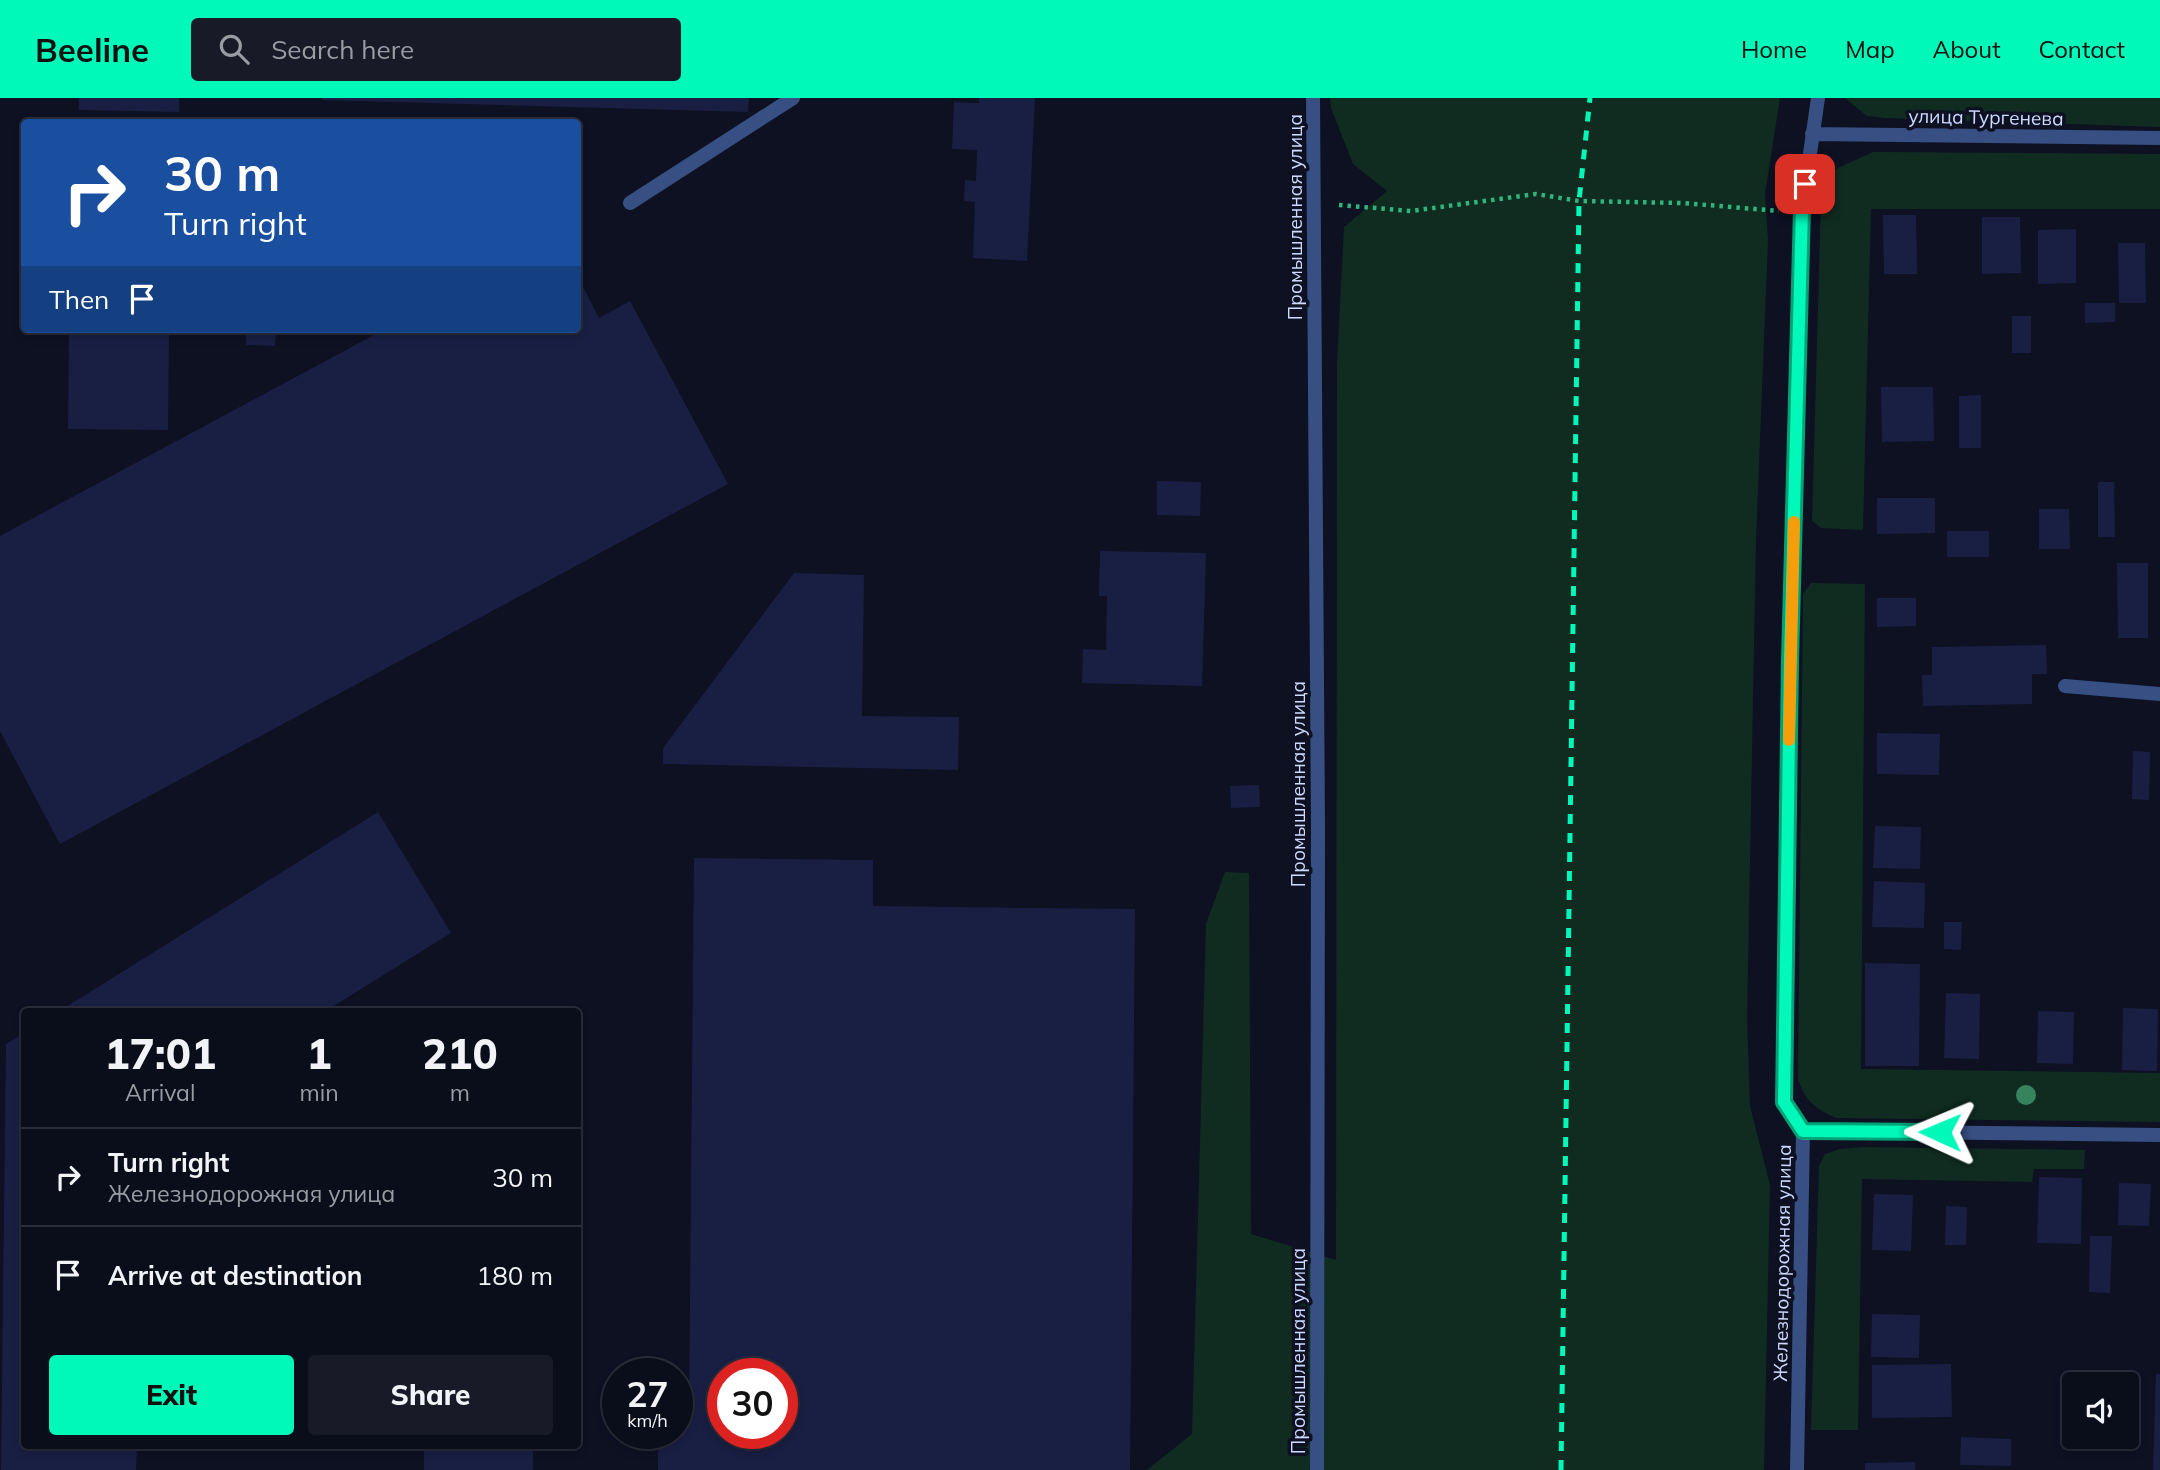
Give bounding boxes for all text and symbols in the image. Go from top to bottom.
search box [191,18,681,81]
text: Beeline [35,29,149,70]
icon: search [215,30,253,68]
text: Search here [271,33,414,66]
text: Home [1741,34,1807,64]
text: Map [1845,34,1895,64]
text: About [1933,34,2001,64]
text: Contact [2039,34,2125,64]
street label: улица Тургенева [1908,104,2064,130]
street label: Промышленная улица [1283,114,1307,320]
text: 30 m [164,142,280,203]
icon: right [49,147,140,238]
pin [1775,154,1835,214]
icon: arrive [1786,165,1824,203]
text: Turn right [164,203,307,243]
icon: arrive [123,280,161,318]
text: Then [49,283,109,316]
street label: Промышленная улица [1286,681,1310,887]
text: 17:01 [104,1027,216,1080]
text: 1 [306,1027,332,1080]
text: 210 [422,1027,498,1080]
text: Arrival [125,1078,195,1107]
text: min [299,1078,339,1107]
text: m [450,1078,470,1107]
position arrow [1903,1095,1977,1169]
street label: Железнодорожная улица [1768,1144,1796,1382]
text: Turn right [108,1146,229,1179]
icon: right [49,1158,87,1196]
text: 30 m [492,1161,553,1194]
text: Железнодорожная улица [108,1179,395,1208]
street label: Промышленная улица [1286,1248,1310,1454]
icon: arrive [49,1256,87,1294]
text: Arrive at destination [108,1259,363,1292]
text: 180 m [477,1259,553,1292]
button: Exit [49,1355,294,1435]
button: Share [308,1355,553,1435]
speed limit sign: 30 [707,1358,798,1449]
text: 27 [626,1372,669,1416]
map controls [2062,1372,2139,1449]
button: sound [2062,1372,2139,1449]
text: km/h [627,1409,668,1432]

